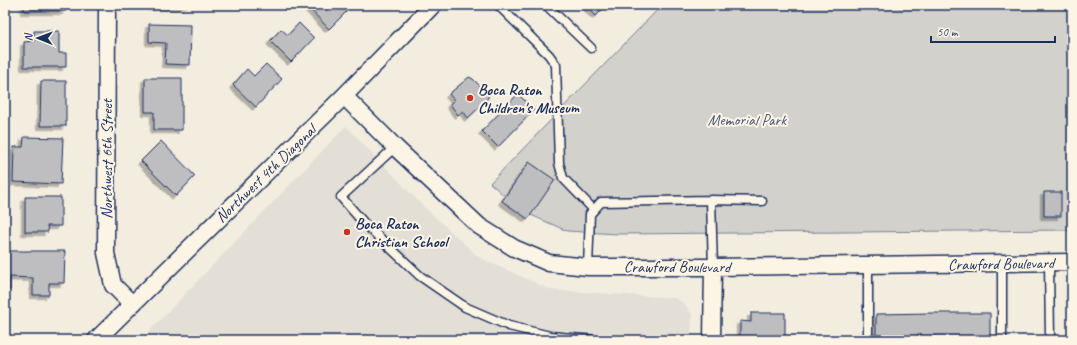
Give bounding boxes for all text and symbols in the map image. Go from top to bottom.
north arrow [18,18,58,58]
scale bar [931,18,1055,44]
text: 50 m [937,24,959,40]
text: N [21,32,35,41]
place label: Boca Raton Children's Museum [478,80,580,118]
marker: Boca Raton Children's Museum [465,93,475,103]
street label: Northwest 6th Street [97,97,117,219]
park label: Memorial Park [708,110,787,130]
street label: Northwest 4th Diagonal [211,118,323,227]
place label: Boca Raton Christian School [355,214,450,252]
marker: Boca Raton Christian School [342,227,352,237]
street label: Crawford Boulevard [948,253,1057,275]
street label: Crawford Boulevard [624,257,733,277]

